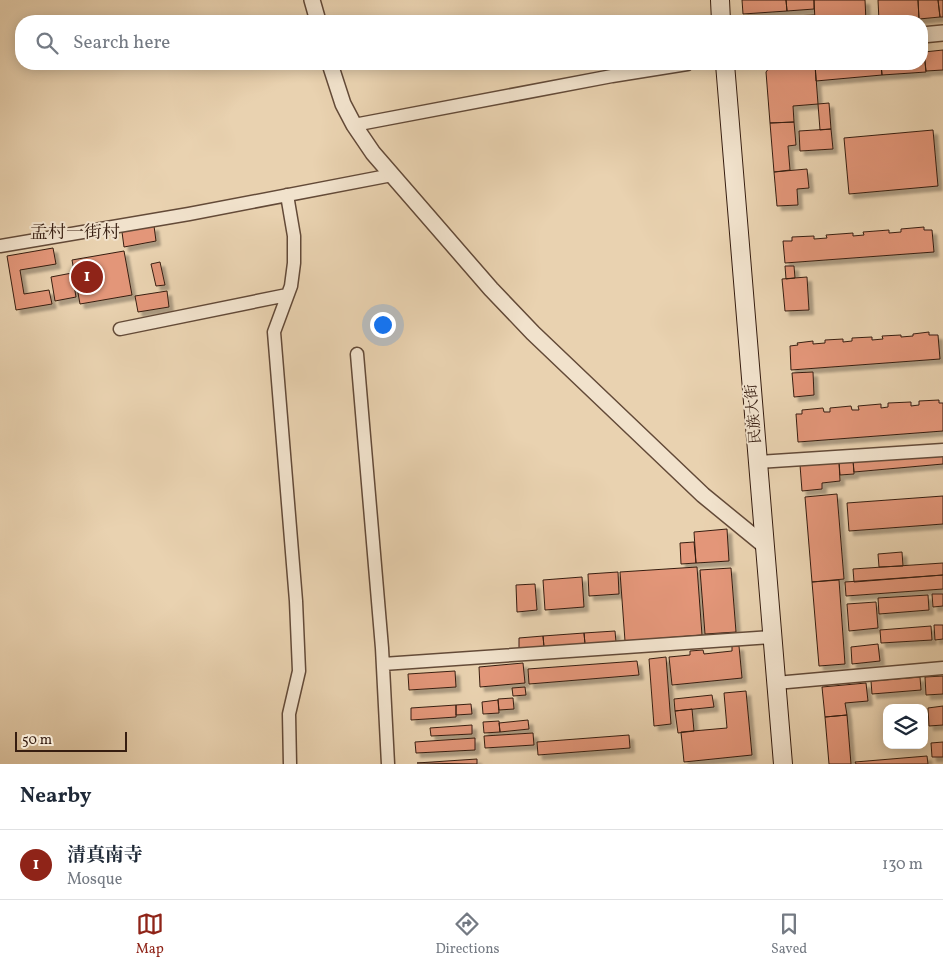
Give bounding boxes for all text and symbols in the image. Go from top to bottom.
search box [15,15,928,70]
icon: search [33,29,61,57]
text: Search here [73,30,170,56]
district label: 孟村一街村 [30,221,120,246]
pin: 1 [71,258,103,296]
your location [370,312,396,338]
street label: 民族大街 [741,383,768,445]
map controls [883,704,928,749]
button: layers [883,704,928,749]
scale bar [15,729,128,752]
text: 50 m [22,731,52,750]
text: Nearby [20,782,91,811]
text: 清真南寺 [67,843,143,869]
text: 1 [33,854,39,876]
text: 130 m [882,854,923,876]
text: Mosque [67,869,122,891]
tab: Map [136,910,164,959]
tab: Directions [435,910,500,959]
tab: Saved [771,910,807,959]

